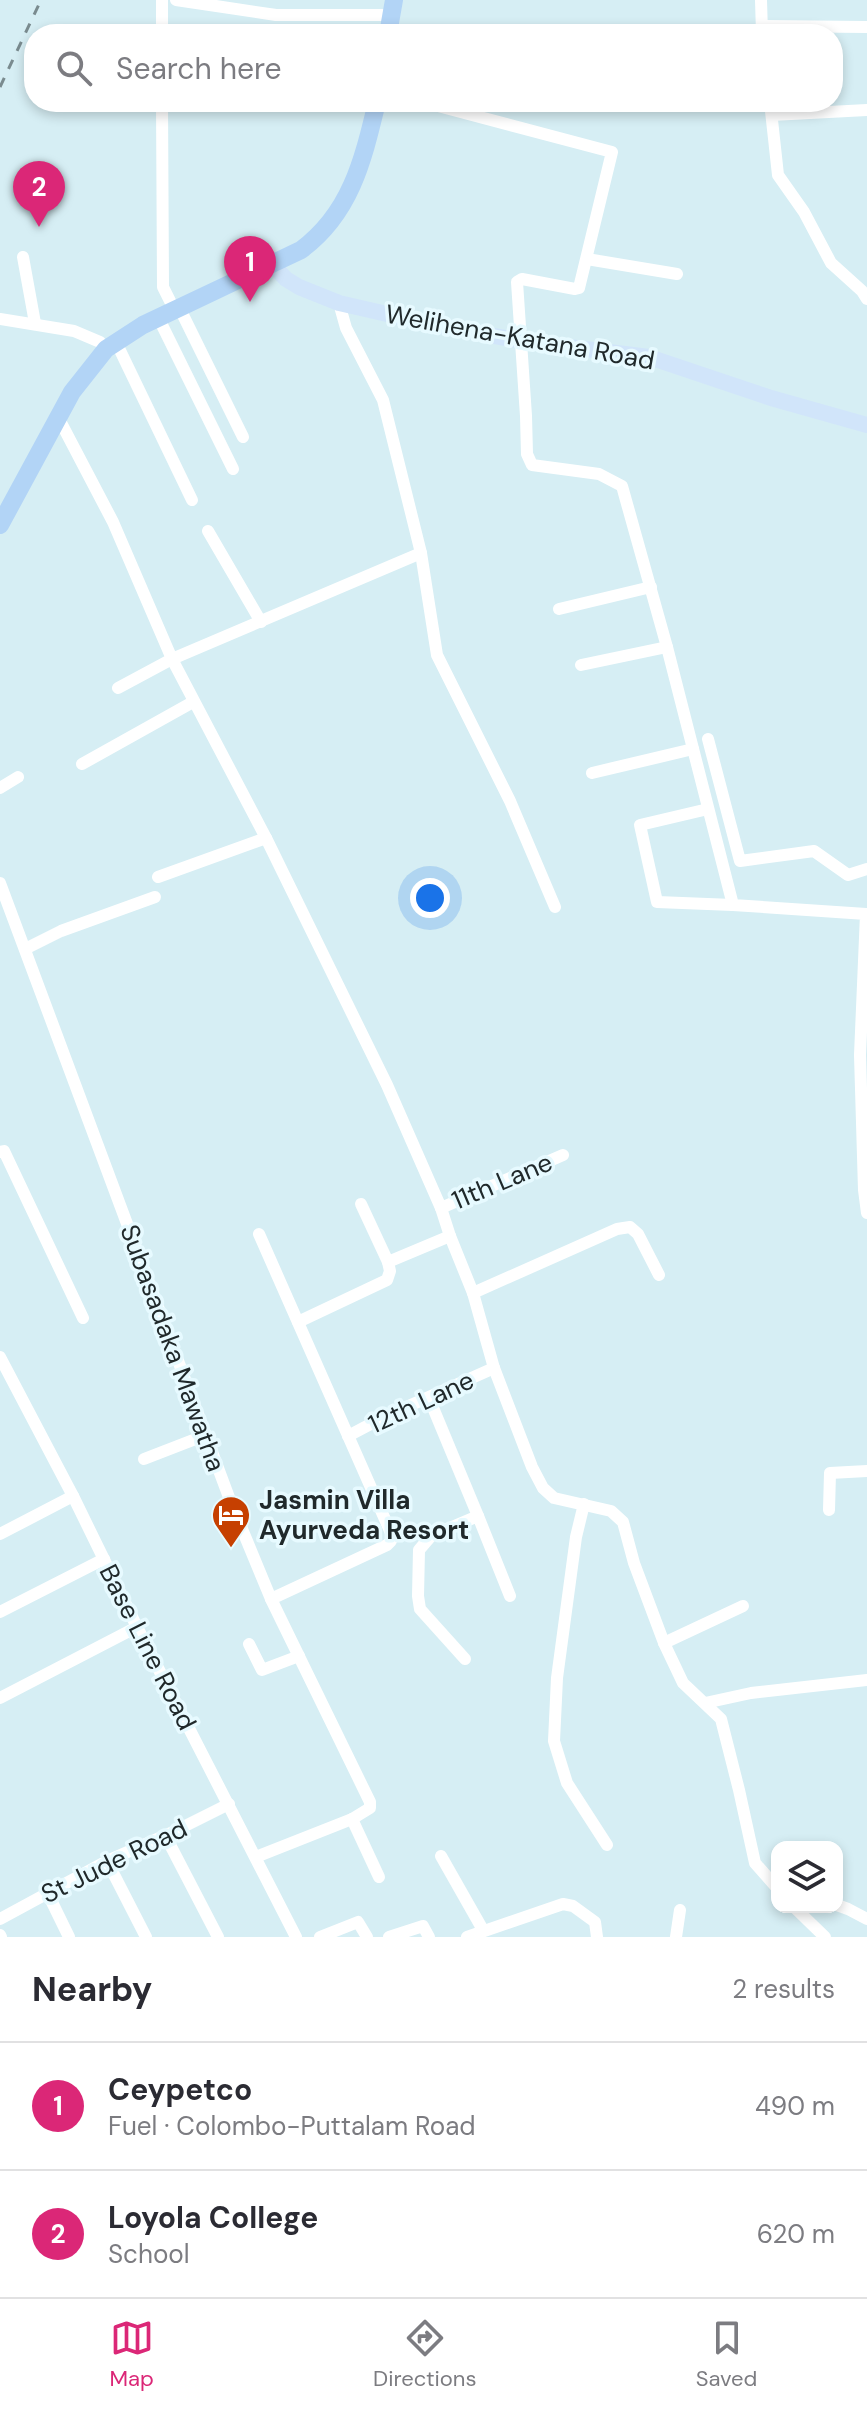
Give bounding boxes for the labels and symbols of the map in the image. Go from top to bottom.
pin: 2 [13,161,65,227]
pin: 1 [224,236,276,302]
street label: Welihena-Katana Road [383,297,657,377]
your location [410,878,450,918]
street label: 11th Lane [447,1145,557,1217]
street label: Subasadaka Mawatha [113,1220,233,1476]
street label: 12th Lane [363,1363,479,1441]
place label: Jasmin Villa Ayurveda Resort [259,1483,469,1547]
hotel icon: Jasmin Villa Ayurveda Resort [210,1494,252,1549]
street label: Base Line Road [92,1558,204,1736]
street label: St Jude Road [35,1811,193,1911]

